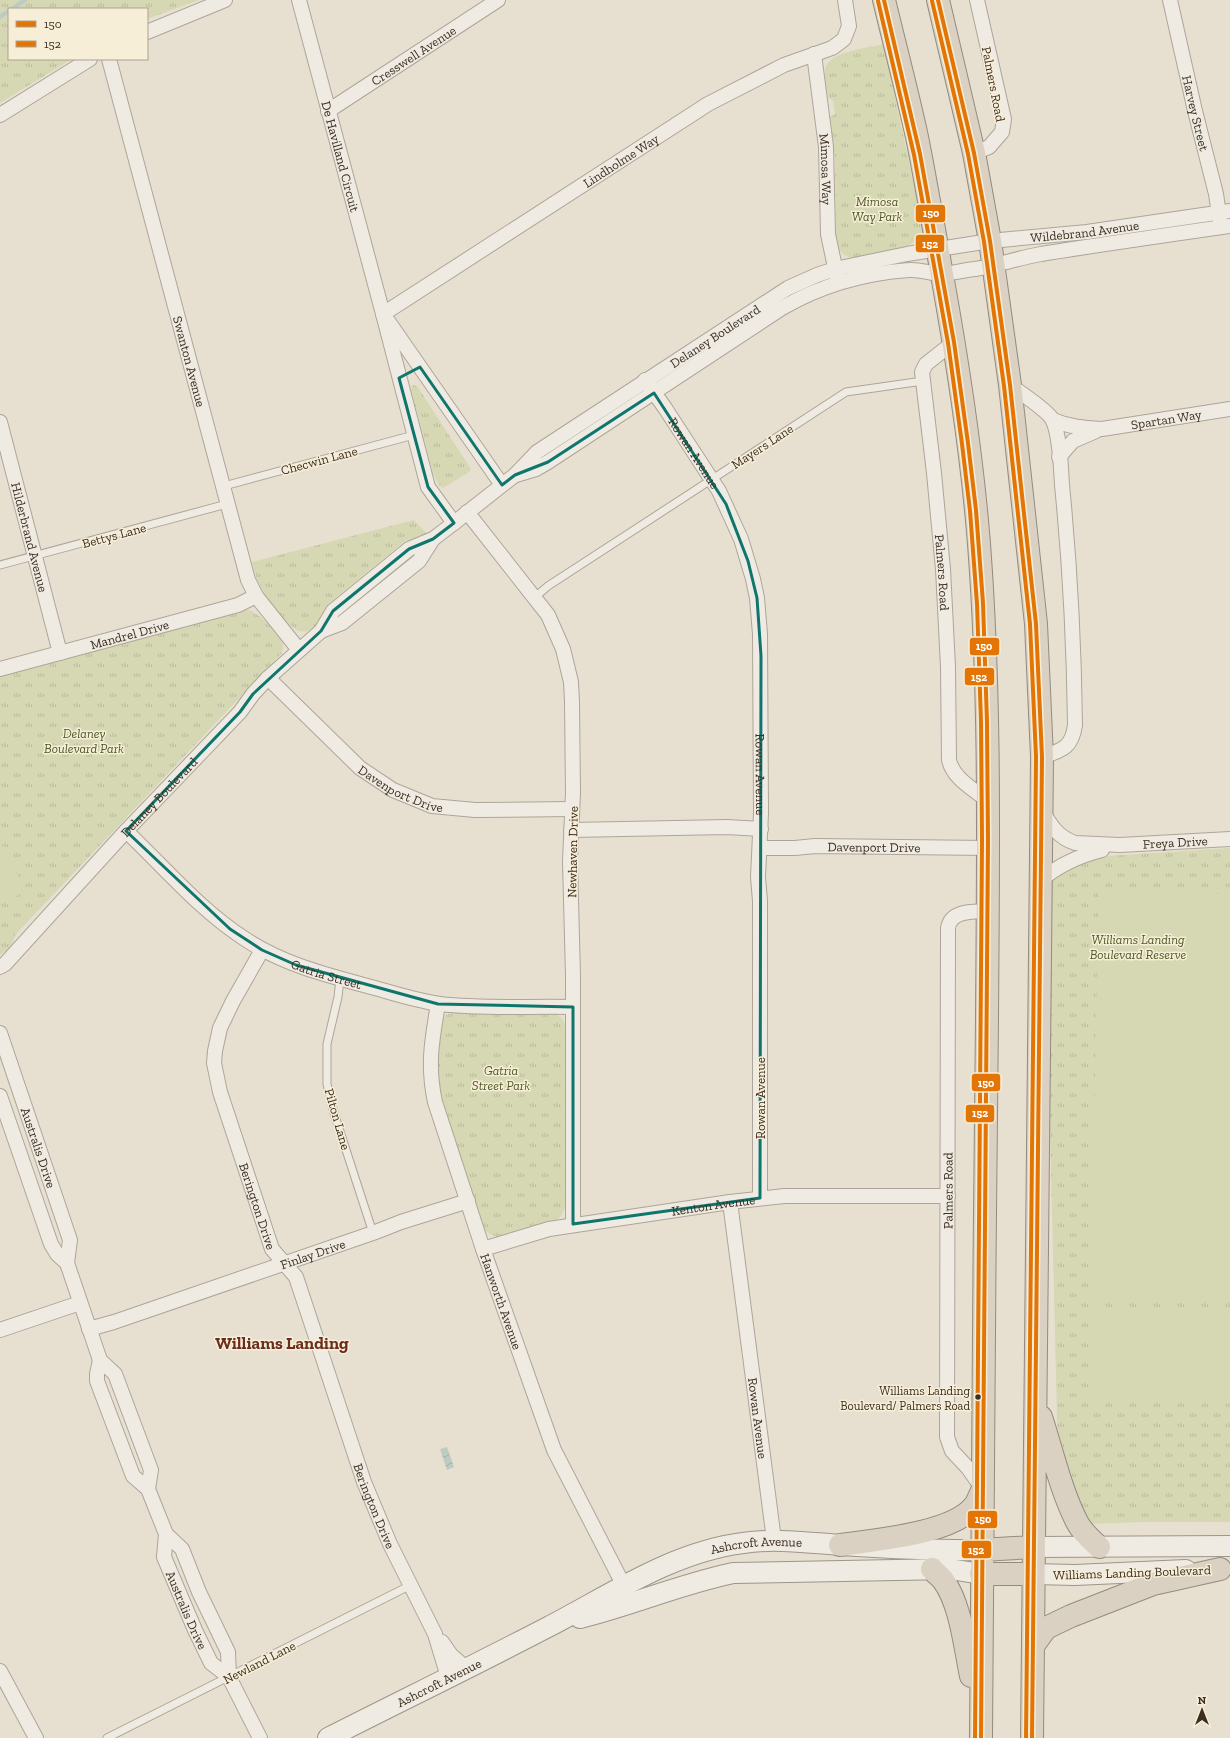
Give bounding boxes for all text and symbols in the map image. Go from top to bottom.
legend [8,8,148,60]
text: 150 [44,17,62,31]
street label: Cresswell Avenue [369,23,459,89]
text: 152 [44,37,61,51]
street label: Palmers Road [979,45,1008,123]
street label: Harvey Street [1179,74,1212,153]
street label: De Havilland Circuit [318,99,362,214]
street label: Lindholme Way [580,131,662,191]
street label: Mimosa Way [816,133,834,206]
park label: Mimosa Way Park [852,194,903,224]
line badge: 150 [915,204,946,223]
text: 150 [923,207,939,220]
street label: Wildebrand Avenue [1030,217,1140,245]
line badge: 152 [915,234,945,253]
text: 152 [922,238,938,251]
street label: Delaney Boulevard [667,301,763,371]
street label: Swanton Avenue [170,315,208,409]
street label: Spartan Way [1130,407,1203,432]
street label: Rowan Avenue [665,415,722,492]
street label: Mayers Lane [728,421,796,472]
street label: Checwin Lane [279,443,359,478]
street label: Hilderbrand Avenue [8,481,51,594]
street label: Bettys Lane [80,520,148,551]
street label: Palmers Road [932,534,952,611]
street label: Mandrel Drive [89,617,171,652]
line badge: 150 [969,637,1000,656]
text: 150 [976,640,992,653]
line badge: 152 [964,667,995,686]
text: 152 [971,671,987,684]
park label: Delaney Boulevard Park [44,726,124,756]
street label: Rowan Avenue [753,733,768,815]
street label: Delaney Boulevard [118,754,201,840]
street label: Davenport Drive [355,762,444,815]
street label: Newhaven Drive [564,806,581,898]
street label: Freya Drive [1142,833,1208,852]
street label: Davenport Drive [827,839,920,855]
park label: Williams Landing Boulevard Reserve [1090,932,1187,962]
street label: Gatria Street [289,956,363,992]
street label: Rowan Avenue [753,1057,768,1139]
park label: Gatria Street Park [472,1063,530,1093]
line badge: 150 [971,1073,1001,1092]
text: 150 [978,1077,994,1090]
street label: Pilton Lane [322,1087,353,1152]
line badge: 152 [965,1104,995,1123]
street label: Australis Drive [18,1105,59,1190]
text: 152 [972,1107,988,1120]
street label: Palmers Road [940,1152,956,1229]
street label: Berington Drive [236,1161,279,1251]
street label: Kenton Avenue [670,1192,756,1219]
street label: Finlay Drive [278,1236,347,1272]
street label: Hanworth Avenue [477,1251,525,1352]
district label: Williams Landing [215,1333,349,1353]
street label: Rowan Avenue [745,1377,770,1460]
place label: Williams Landing Boulevard/ Palmers Road [840,1384,970,1413]
marker: Williams Landing Boulevard/ Palmers Road [973,1392,983,1402]
street label: Berington Drive [350,1462,398,1551]
line badge: 150 [967,1510,998,1529]
text: 150 [975,1513,991,1526]
street label: Ashcroft Avenue [709,1534,803,1557]
line badge: 152 [961,1540,992,1559]
text: 152 [968,1544,984,1557]
street label: Williams Landing Boulevard [1053,1562,1211,1583]
street label: Australis Drive [163,1569,210,1652]
street label: Newland Lane [220,1638,298,1687]
street label: Ashcroft Avenue [394,1655,484,1710]
north arrow [1182,1690,1222,1730]
text: N [1198,1694,1207,1707]

